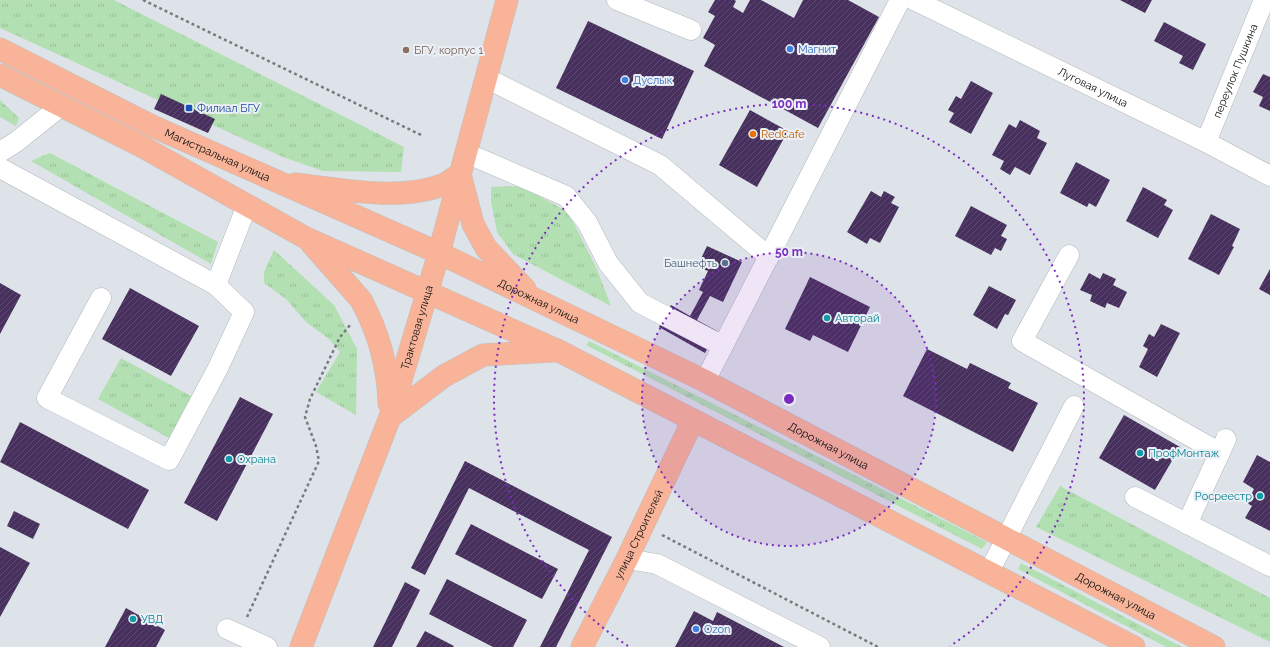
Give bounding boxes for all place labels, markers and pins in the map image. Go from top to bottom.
place label: Магнит [798,43,837,56]
place label: БГУ, корпус 1 [414,44,484,57]
marker: Магнит [785,44,795,54]
marker: БГУ, корпус 1 [401,45,411,55]
place label: Дуслык [633,74,673,87]
marker: Дуслык [620,75,630,85]
place label: Филиал БГУ [197,102,260,115]
marker: Филиал БГУ [184,103,194,113]
place label: RedCafe [761,128,805,141]
marker: RedCafe [748,129,758,139]
place label: Башнефть [664,257,718,270]
marker: Башнефть [720,258,730,268]
place label: Авторай [835,312,879,325]
marker: Авторай [822,313,832,323]
centre of rings [782,392,796,406]
place label: ПрофМонтаж [1148,447,1219,460]
marker: ПрофМонтаж [1135,448,1145,458]
place label: Охрана [237,453,276,466]
marker: Охрана [224,454,234,464]
place label: Росреестр [1195,490,1252,503]
marker: Росреестр [1255,491,1265,501]
place label: УВД [141,613,163,626]
marker: УВД [128,614,138,624]
place label: Ozon [704,623,731,636]
marker: Ozon [691,624,701,634]

